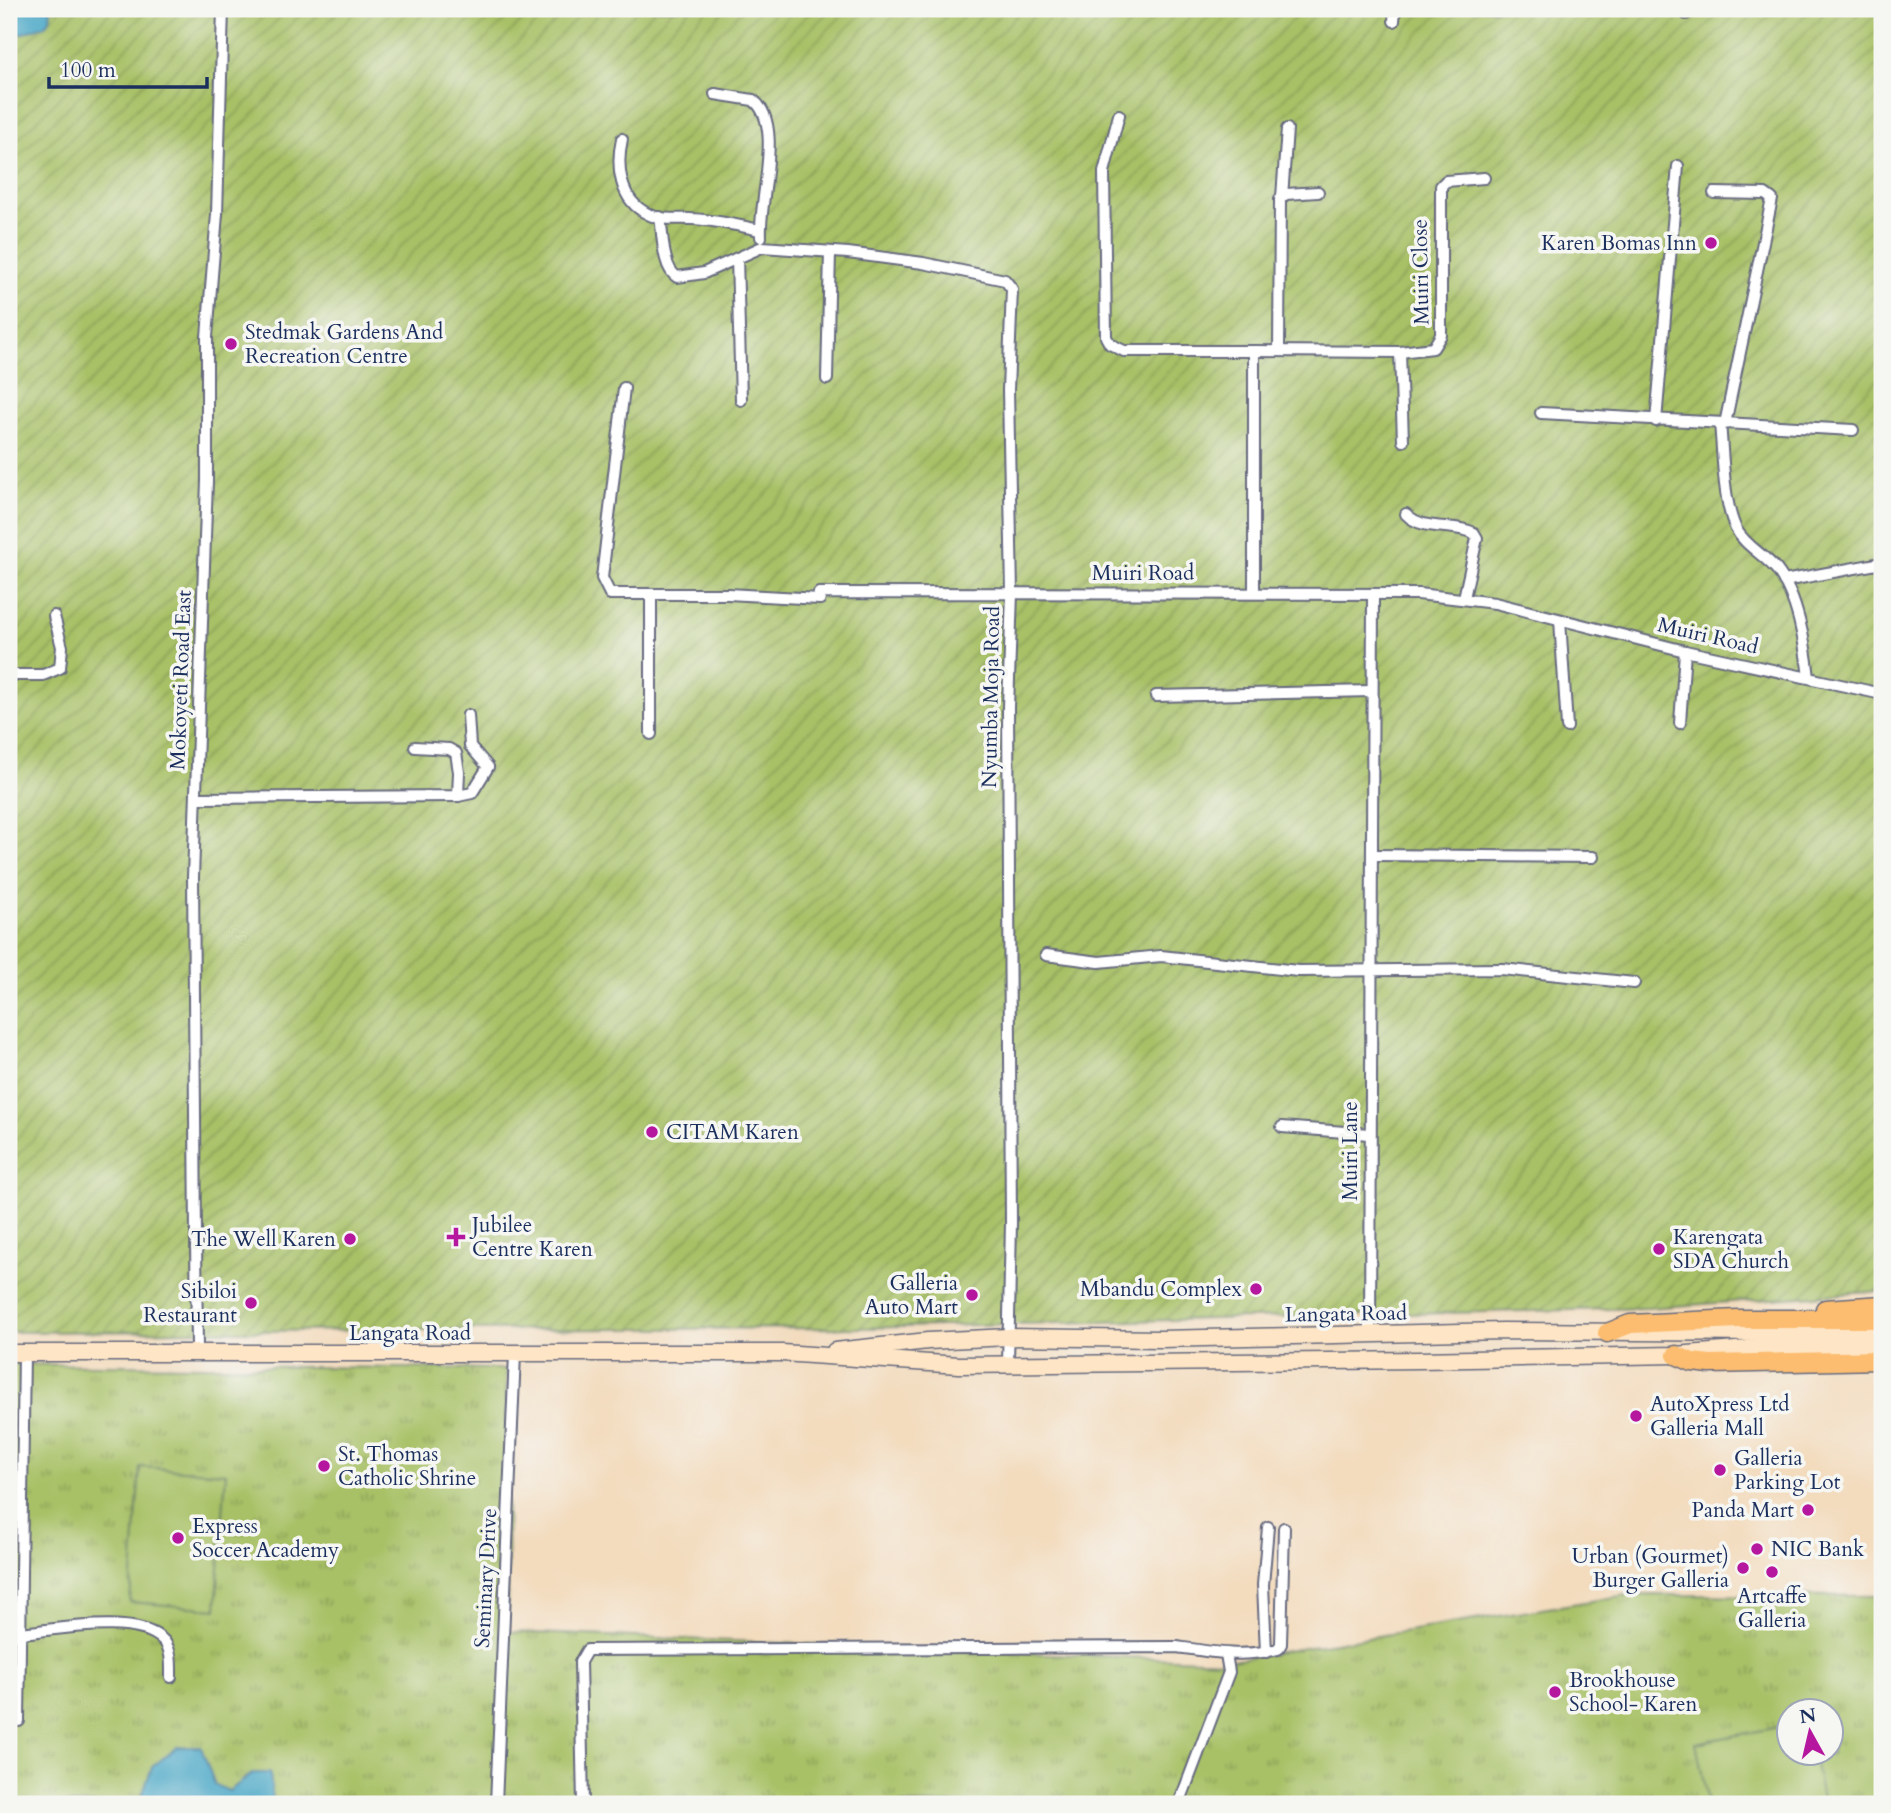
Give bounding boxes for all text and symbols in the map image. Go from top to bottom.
scale bar [49,46,206,90]
text: 100 m [60,56,116,85]
street label: Muiri Close [1406,219,1436,325]
place label: Karen Bomas Inn [1541,229,1697,258]
marker: Karen Bomas Inn [1703,235,1719,251]
place label: Stedmak Gardens And Recreation Centre [245,318,443,371]
marker: Stedmak Gardens And Recreation Centre [223,336,239,352]
street label: Muiri Road [1092,559,1194,588]
street label: Mokoyeti Road East [163,589,199,770]
street label: Nyumba Moja Road [975,606,1007,788]
street label: Muiri Road [1655,610,1761,662]
street label: Muiri Lane [1336,1101,1365,1201]
place label: CITAM Karen [666,1118,799,1147]
marker: CITAM Karen [644,1124,660,1140]
place label: Jubilee Centre Karen [469,1211,593,1264]
place label: Karengata SDA Church [1673,1223,1790,1276]
place label: The Well Karen [191,1225,336,1254]
marker: Jubilee Centre Karen [446,1227,466,1247]
marker: The Well Karen [342,1231,358,1247]
marker: Karengata SDA Church [1651,1241,1667,1257]
place label: Galleria Auto Mart [865,1269,958,1322]
place label: Mbandu Complex [1080,1275,1243,1304]
place label: Sibiloi Restaurant [143,1277,237,1330]
marker: Mbandu Complex [1248,1281,1264,1297]
marker: Galleria Auto Mart [964,1287,980,1303]
marker: Sibiloi Restaurant [243,1295,259,1311]
street label: Langata Road [1285,1298,1407,1330]
street label: Langata Road [349,1319,471,1348]
place label: AutoXpress Ltd Galleria Mall [1650,1390,1790,1443]
marker: AutoXpress Ltd Galleria Mall [1628,1408,1644,1424]
place label: St. Thomas Catholic Shrine [338,1440,476,1493]
place label: Galleria Parking Lot [1734,1444,1841,1497]
marker: St. Thomas Catholic Shrine [316,1458,332,1474]
marker: Galleria Parking Lot [1712,1462,1728,1478]
place label: Panda Mart [1692,1496,1794,1525]
marker: Panda Mart [1800,1502,1816,1518]
street label: Seminary Drive [468,1507,504,1649]
place label: Express Soccer Academy [192,1512,339,1565]
marker: Express Soccer Academy [170,1530,186,1546]
place label: NIC Bank [1771,1535,1865,1564]
marker: NIC Bank [1749,1541,1765,1557]
place label: Urban (Gourmet) Burger Galleria [1572,1542,1729,1595]
marker: Urban (Gourmet) Burger Galleria [1735,1560,1751,1576]
marker: Artcaffe Galleria [1764,1564,1780,1580]
place label: Artcaffe Galleria [1737,1582,1807,1635]
place label: Brookhouse School- Karen [1569,1666,1698,1719]
marker: Brookhouse School- Karen [1547,1684,1563,1700]
north arrow [1776,1698,1846,1768]
text: N [1798,1702,1818,1730]

